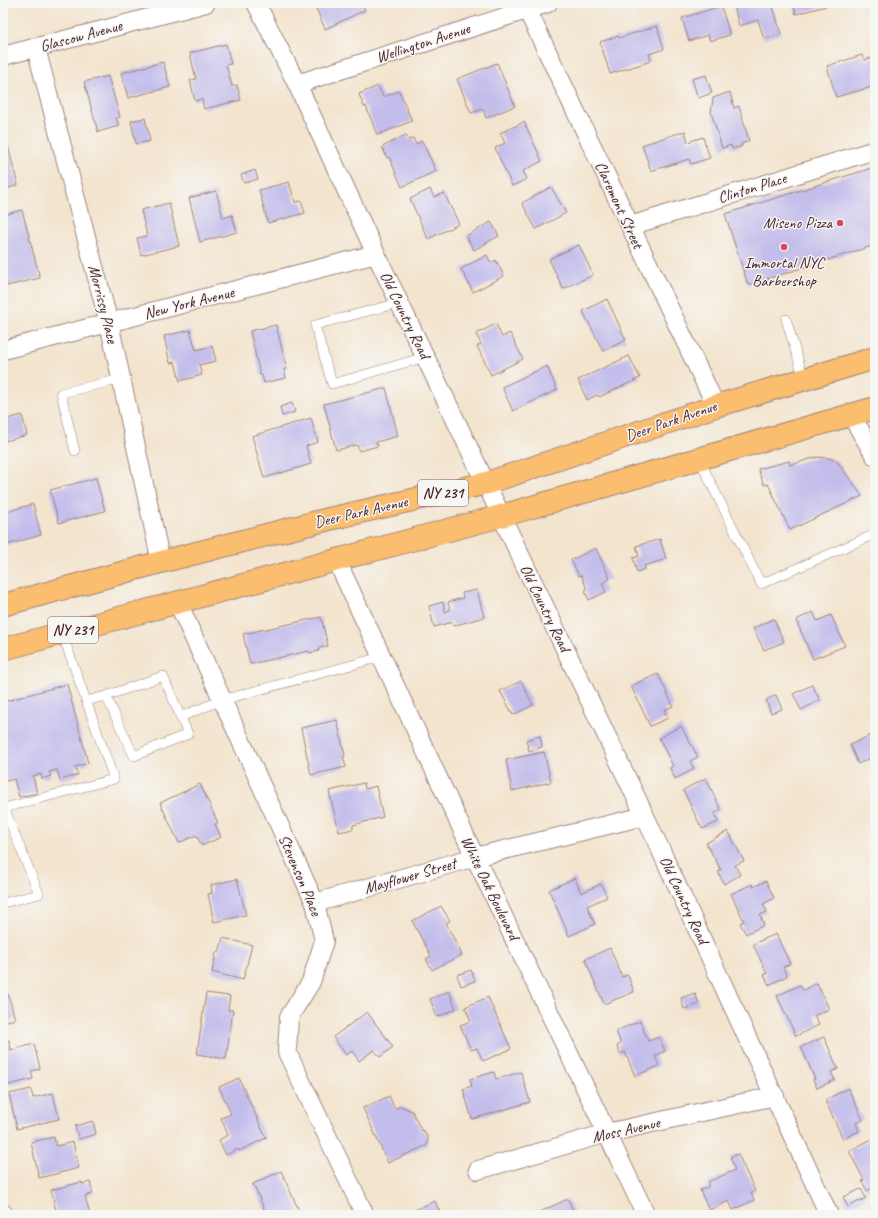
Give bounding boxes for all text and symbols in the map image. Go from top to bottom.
street label: Glascow Avenue [38,15,126,56]
street label: Wellington Avenue [374,18,474,68]
street label: Claremont Street [590,158,649,253]
street label: Clinton Place [715,168,790,208]
place label: Miseno Pizza [763,213,834,233]
marker: Miseno Pizza [835,218,845,228]
marker: Immortal NYC Barbershop [779,242,789,252]
place label: Immortal NYC Barbershop [744,253,826,291]
street label: Morrissy Place [84,263,123,347]
street label: Old Country Road [375,268,436,364]
street label: New York Avenue [142,282,238,324]
street label: Deer Park Avenue [623,395,721,446]
road number: NY 231 [418,480,468,506]
street label: Deer Park Avenue [312,491,411,532]
street label: Old Country Road [515,561,576,657]
road number: NY 231 [48,617,98,643]
street label: Stevenson Place [274,831,327,920]
street label: White Oak Boulevard [456,833,525,946]
street label: Mayflower Street [362,853,461,899]
street label: Old Country Road [655,853,714,950]
street label: Moss Avenue [590,1112,664,1147]

